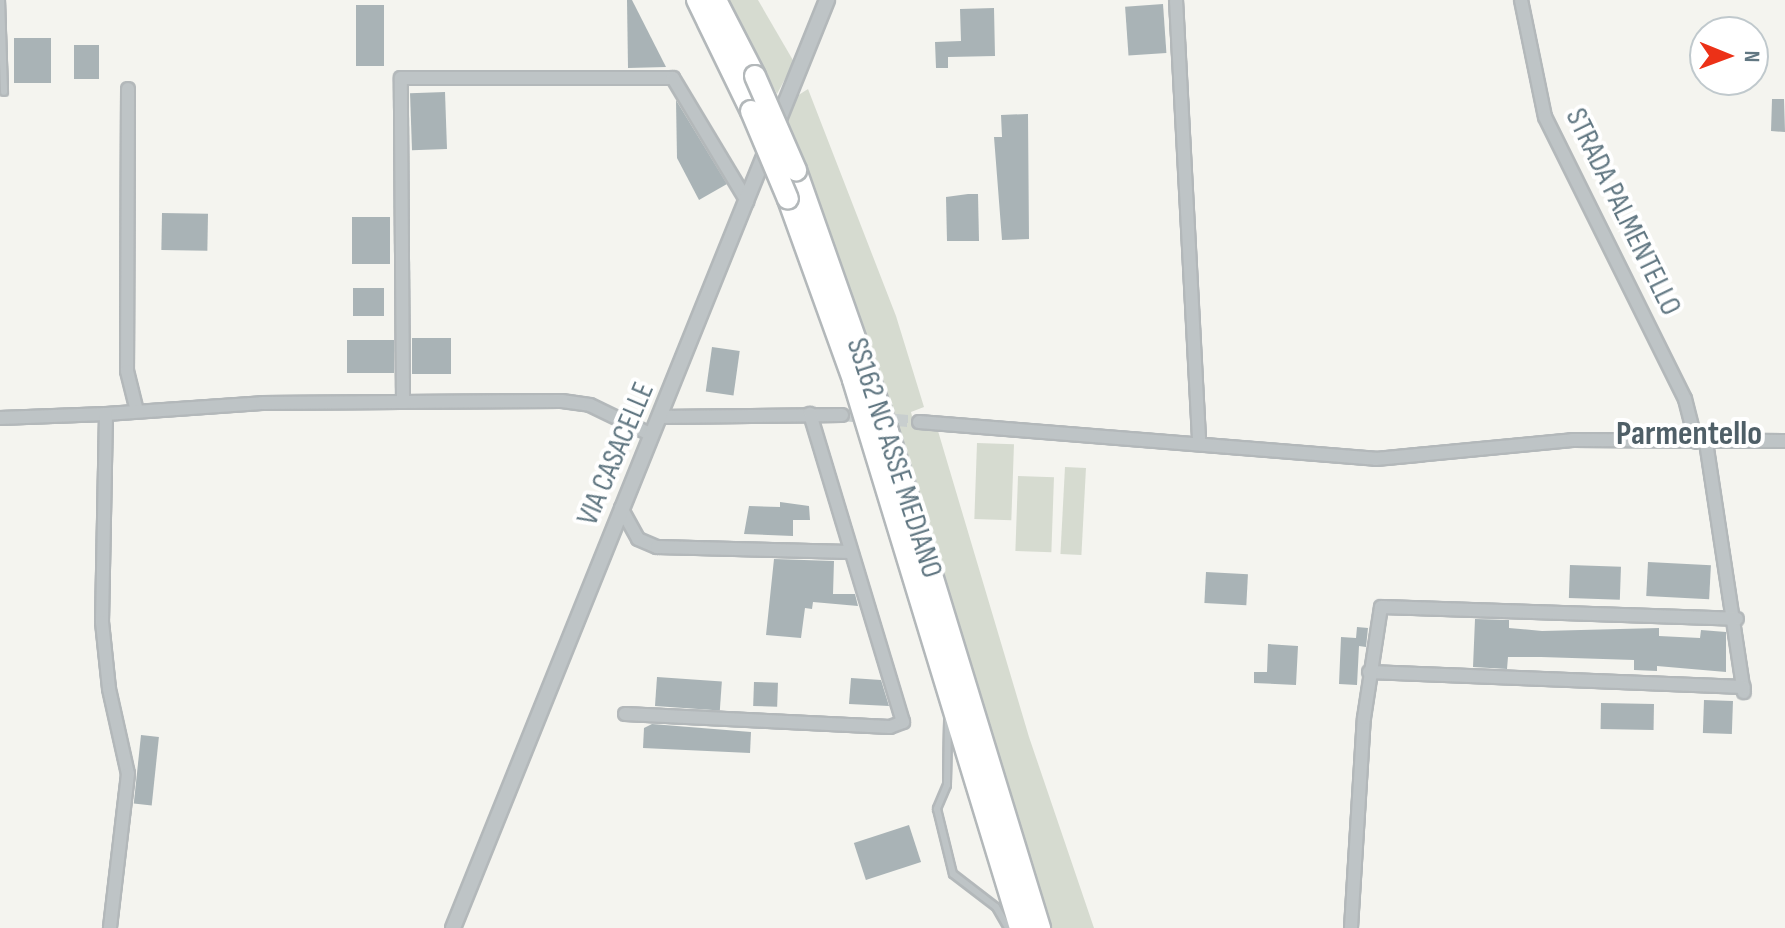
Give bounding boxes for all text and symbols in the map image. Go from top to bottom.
north arrow [1689,16,1769,96]
text: N [1738,50,1765,63]
street label: STRADA PALMENTELLO [1557,103,1689,321]
street label: SS162 NC ASSE MEDIANO [838,334,950,582]
street label: VIA CASACELLE [570,377,662,531]
district label: Parmentello [1616,414,1762,454]

